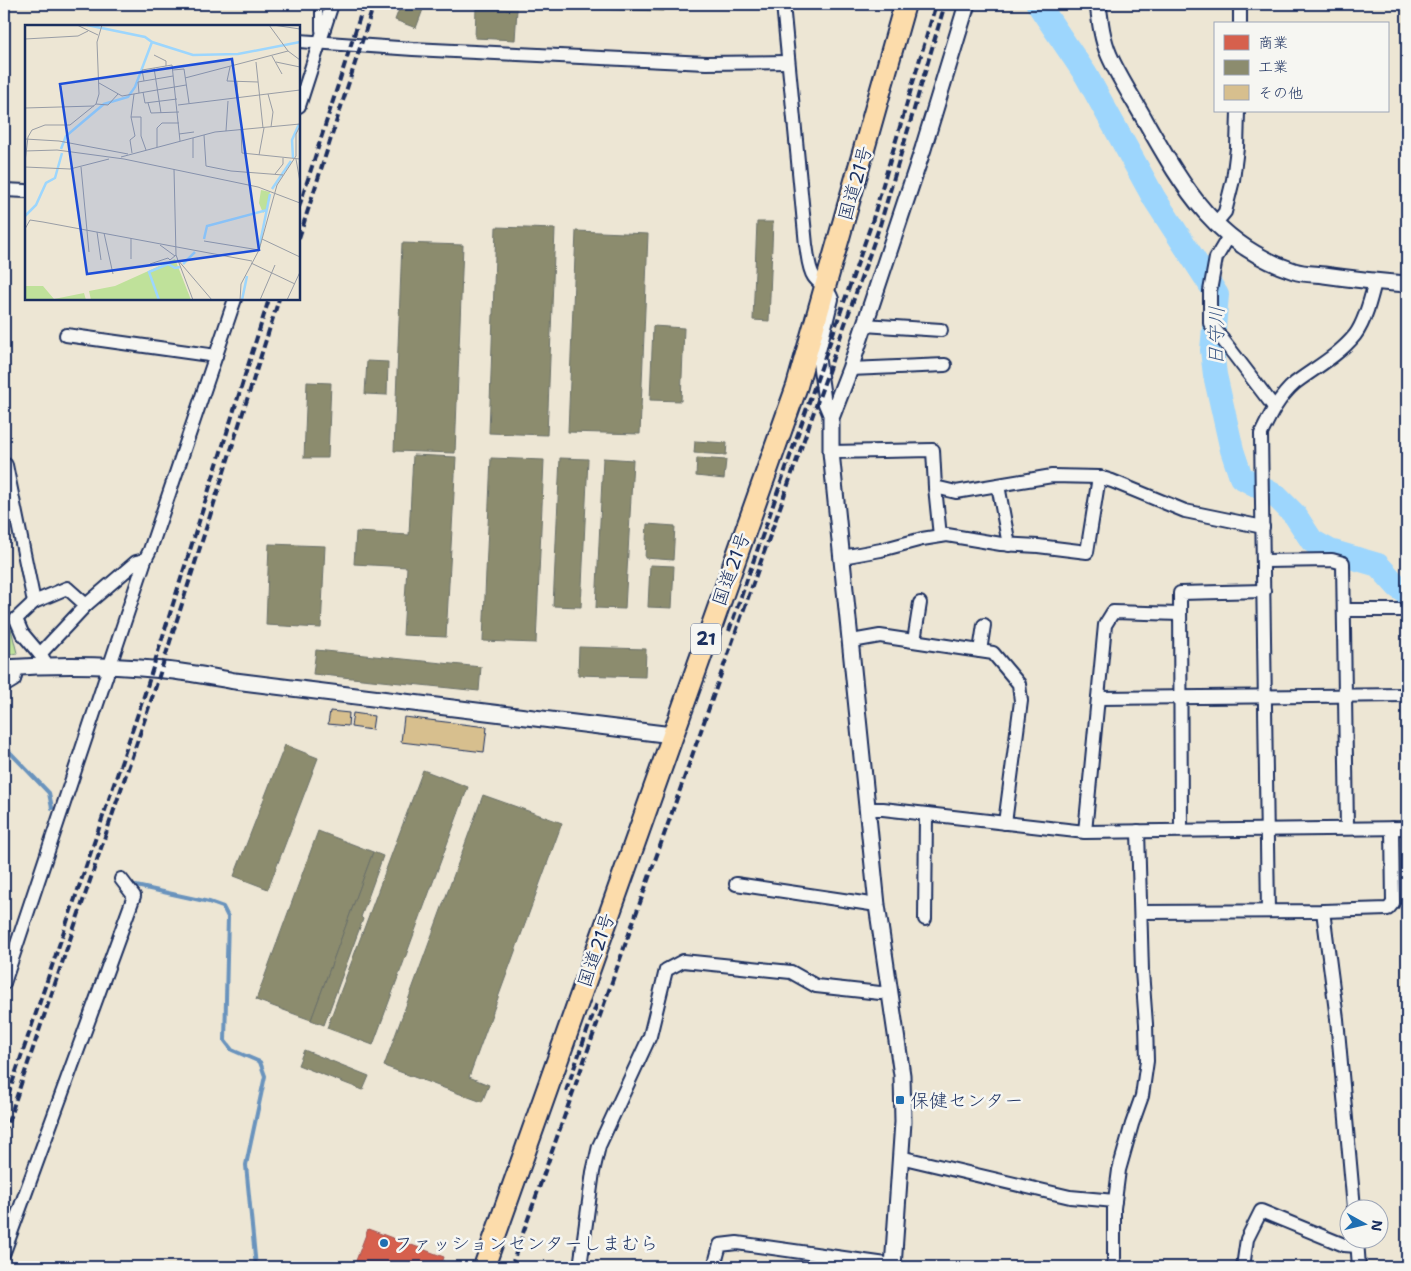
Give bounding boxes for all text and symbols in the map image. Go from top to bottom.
legend [1214,22,1388,112]
inset map [25,25,300,300]
text: 商業 [1258,33,1288,53]
text: 工業 [1258,57,1288,77]
text: その他 [1258,83,1303,103]
street label: 国道21号 [832,142,878,224]
water label: 日守川 [1202,306,1230,366]
street label: 国道21号 [706,528,756,610]
road number: 21 [691,624,721,654]
street label: 国道21号 [572,909,620,991]
place label: 保健センター [910,1088,1023,1113]
marker: 保健センター [894,1094,906,1106]
north arrow [1338,1198,1388,1248]
text: N [1367,1219,1387,1233]
place label: ファッションセンターしまむら [394,1231,659,1256]
marker: ファッションセンターしまむら [378,1237,390,1249]

